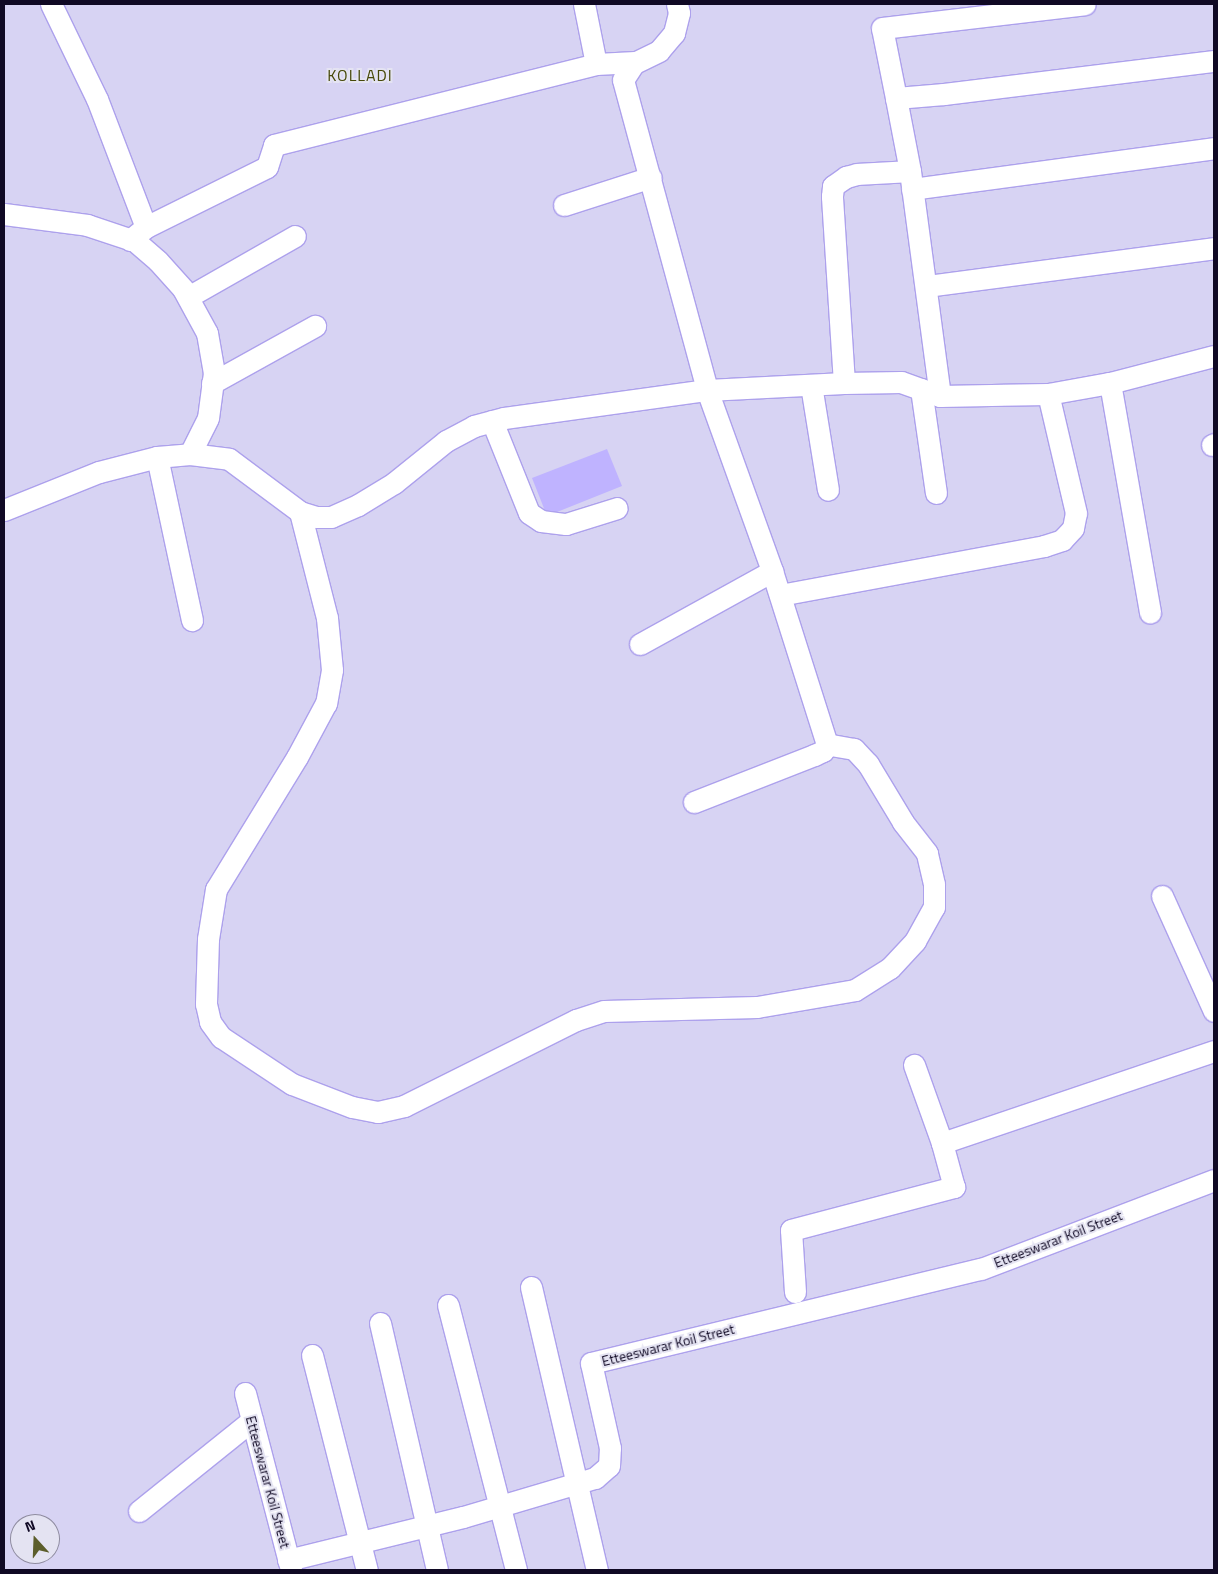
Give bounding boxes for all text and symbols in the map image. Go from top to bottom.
district label: KOLLADI [326,65,394,85]
street label: Etteeswarar Koil Street [991,1207,1125,1271]
street label: Etteeswarar Koil Street [600,1320,736,1370]
street label: Etteeswarar Koil Street [242,1414,294,1550]
north arrow [10,1514,60,1564]
text: N [22,1514,38,1537]

